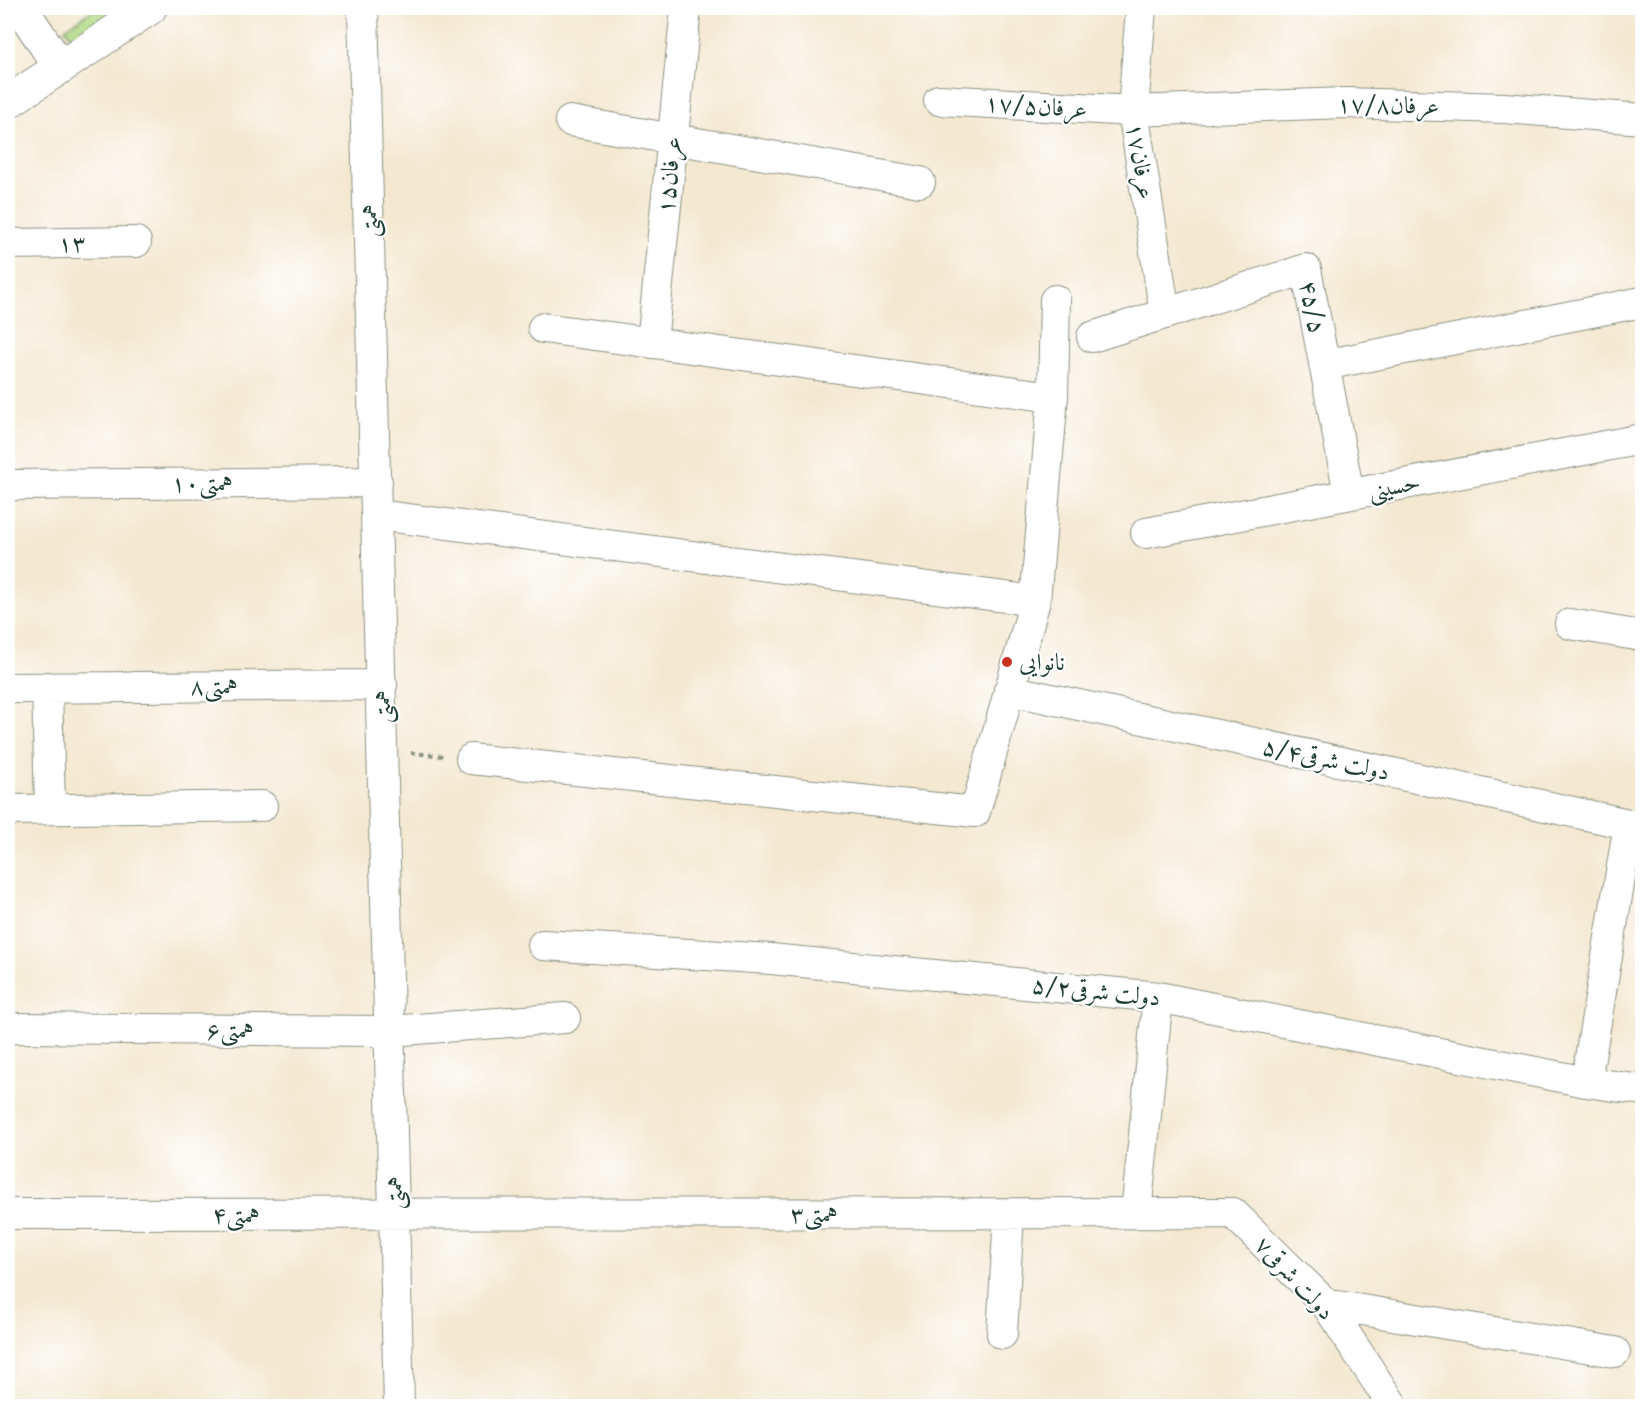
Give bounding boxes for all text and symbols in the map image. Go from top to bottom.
street label: ۱۷/۵عرفان [984,84,1088,127]
street label: ۱۷/۸عرفان [1336,86,1440,123]
street label: ۱۷عرفان [1118,120,1165,202]
street label: ۱۵عرفان [647,135,690,215]
street label: همتی [350,204,387,238]
street label: ۱۳ [58,225,86,260]
street label: ۴۵/۵ [1291,277,1336,336]
street label: حسینی [1365,463,1423,508]
street label: ۱۰همتی [171,465,233,500]
place label: نانوایی [1019,644,1065,679]
marker: نانوایی [1000,655,1014,669]
street label: همتی۸ [190,668,238,703]
street label: همتی [363,690,400,724]
street label: ۵/۴دولت شرقی [1259,728,1393,789]
street label: ۵/۲دولت شرقی [1030,966,1162,1015]
street label: ۶همتی [206,1012,254,1047]
street label: همتی [376,1176,411,1210]
street label: ۳همتی [790,1196,838,1231]
street label: ۴همتی [212,1197,260,1232]
street label: ۷دولت شرقی [1247,1228,1344,1328]

